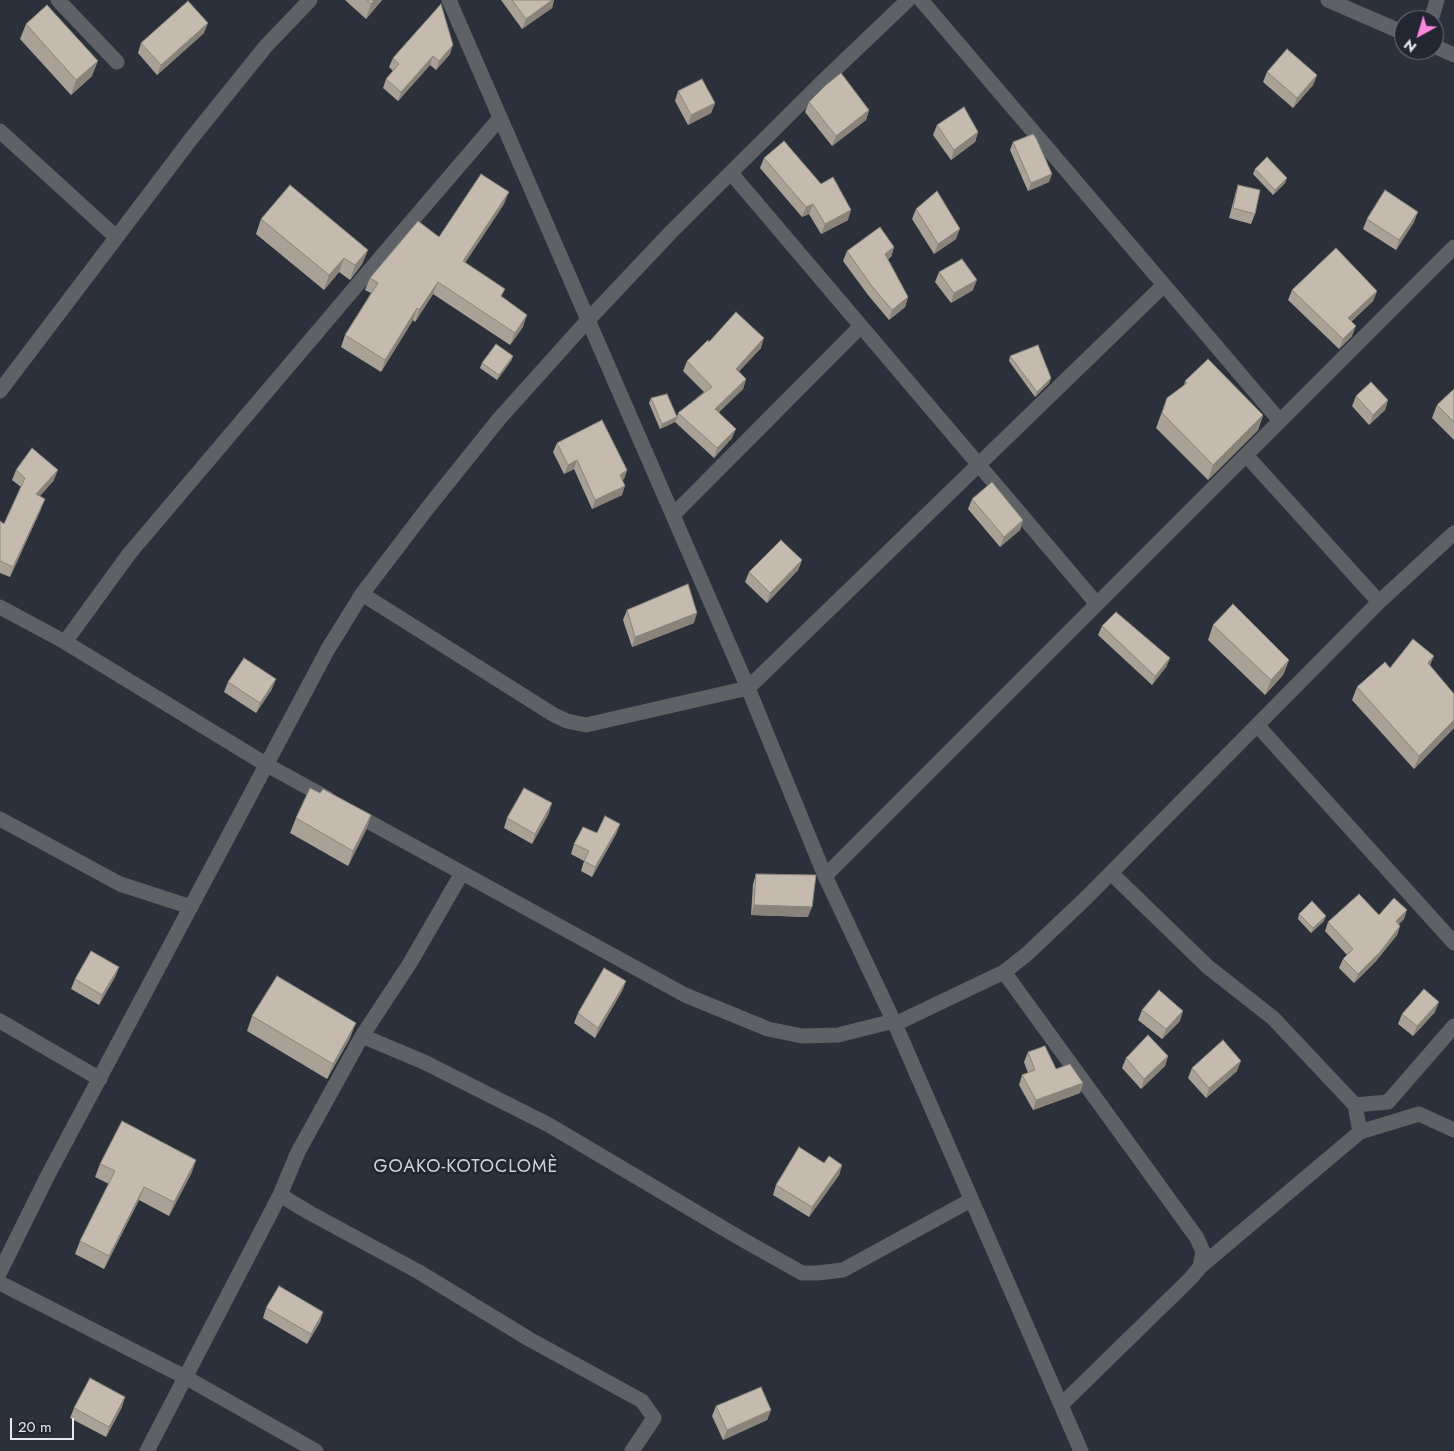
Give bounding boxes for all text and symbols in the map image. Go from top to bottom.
north arrow [1394,10,1444,60]
text: N [1400,35,1421,57]
district label: GOAKO-KOTOCLOMÈ [372,1157,560,1179]
scale bar [12,1408,76,1440]
text: 20 m [18,1416,52,1438]

